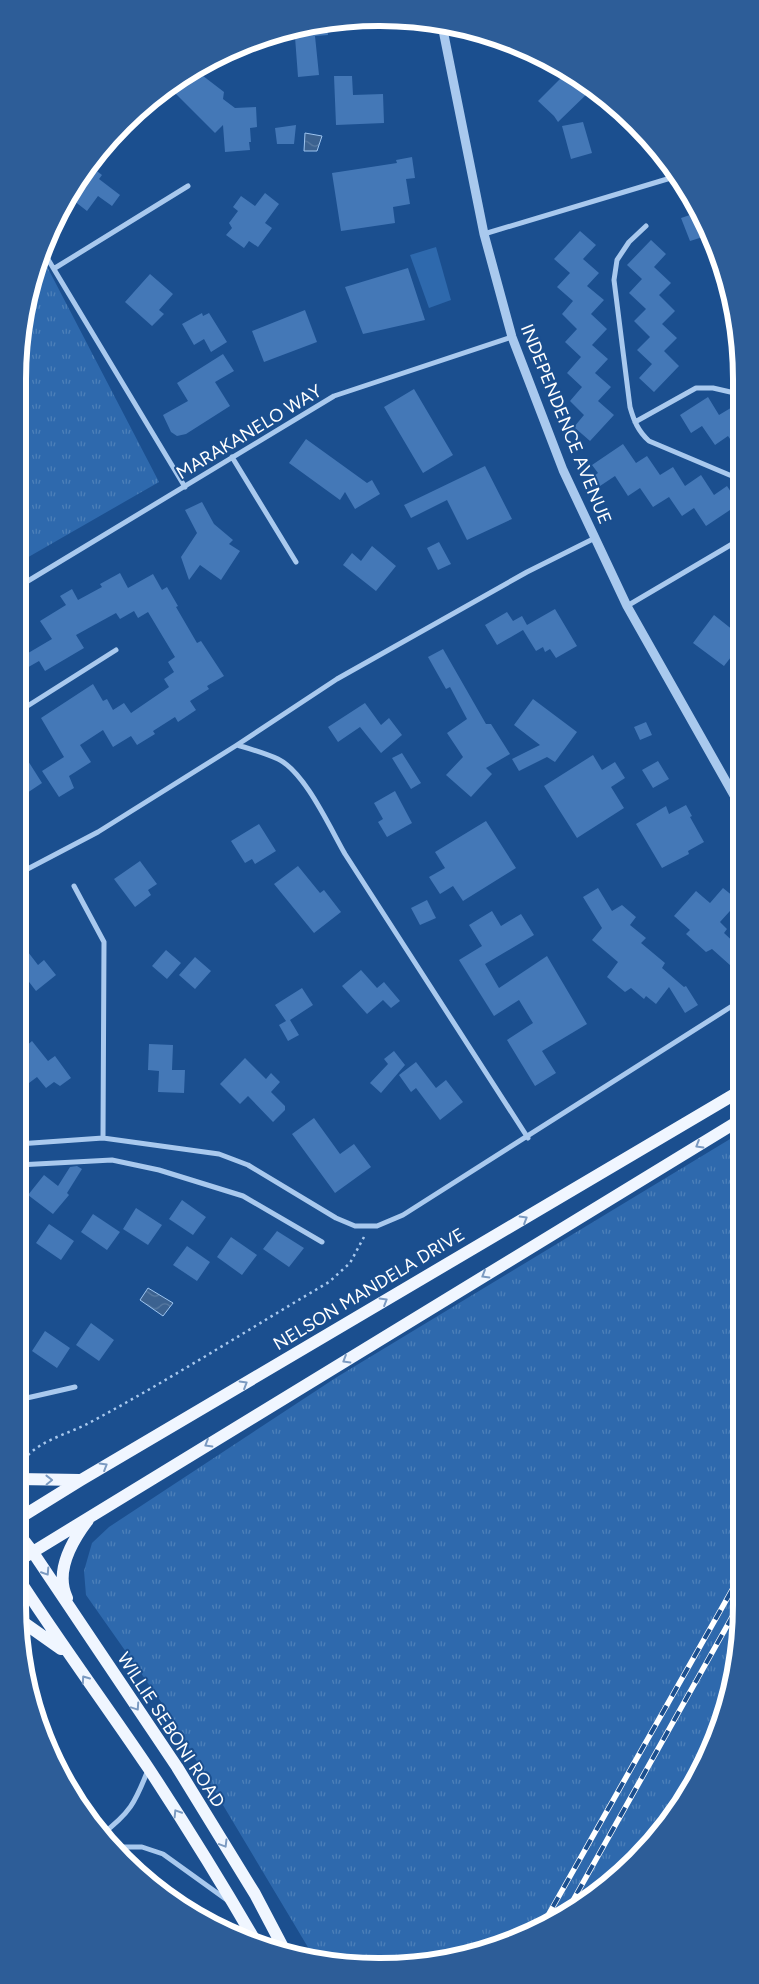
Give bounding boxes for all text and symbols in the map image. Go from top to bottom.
street label: INDEPENDENCE AVENUE [516,321,616,527]
street label: MARAKANELO WAY [172,380,326,484]
one-way arrow [695,1139,704,1148]
one-way arrow [518,1215,527,1225]
street label: NELSON MANDELA DRIVE [269,1223,469,1355]
one-way arrow [482,1269,491,1279]
one-way arrow [378,1298,387,1308]
one-way arrow [343,1353,352,1363]
one-way arrow [238,1380,247,1390]
one-way arrow [204,1438,213,1448]
one-way arrow [98,1463,107,1473]
one-way arrow [46,1475,53,1485]
one-way arrow [40,1567,49,1576]
street label: WILLIE SEBONI ROAD [113,1648,229,1812]
one-way arrow [82,1675,91,1685]
one-way arrow [130,1702,139,1711]
one-way arrow [173,1810,183,1819]
one-way arrow [218,1839,228,1848]

